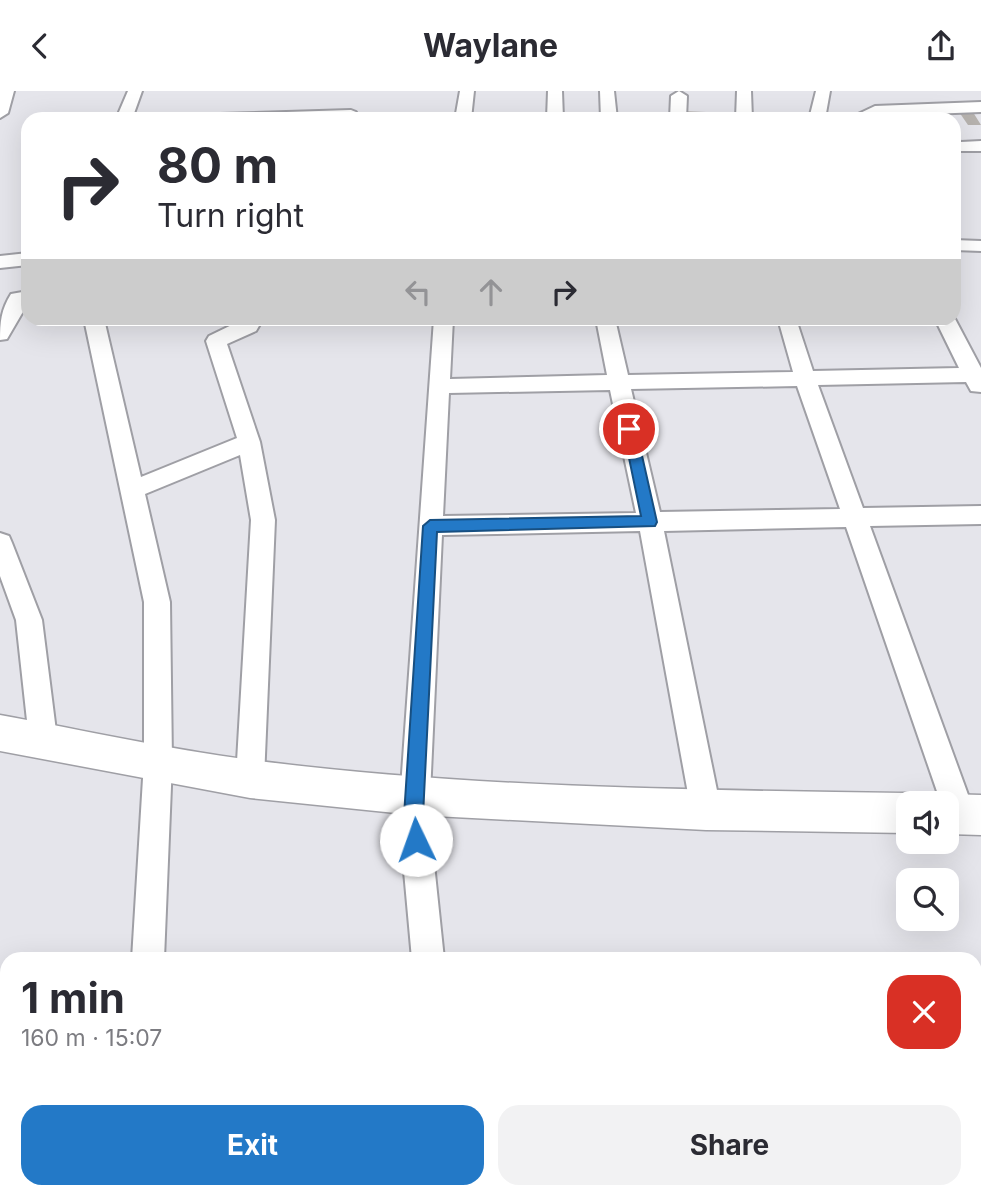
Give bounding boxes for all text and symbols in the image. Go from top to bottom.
text: Waylane [423,26,558,65]
icon: back [21,27,59,65]
icon: share [922,27,960,65]
text: 80 m [157,136,278,195]
icon: right [42,140,133,231]
text: Turn right [157,196,304,235]
icon: left [399,273,437,311]
icon: ahead [472,273,510,311]
icon: right [545,273,583,311]
pin [599,399,659,459]
icon: arrive [610,410,648,448]
map controls [896,791,959,931]
button: sound [896,791,959,854]
position arrow [379,803,453,877]
button: search [896,868,959,931]
text: 1 min [21,972,125,1023]
button: close [887,975,961,1049]
text: 160 m · 15:07 [21,1024,162,1052]
button: Exit [21,1105,484,1185]
button: Share [498,1105,961,1185]

